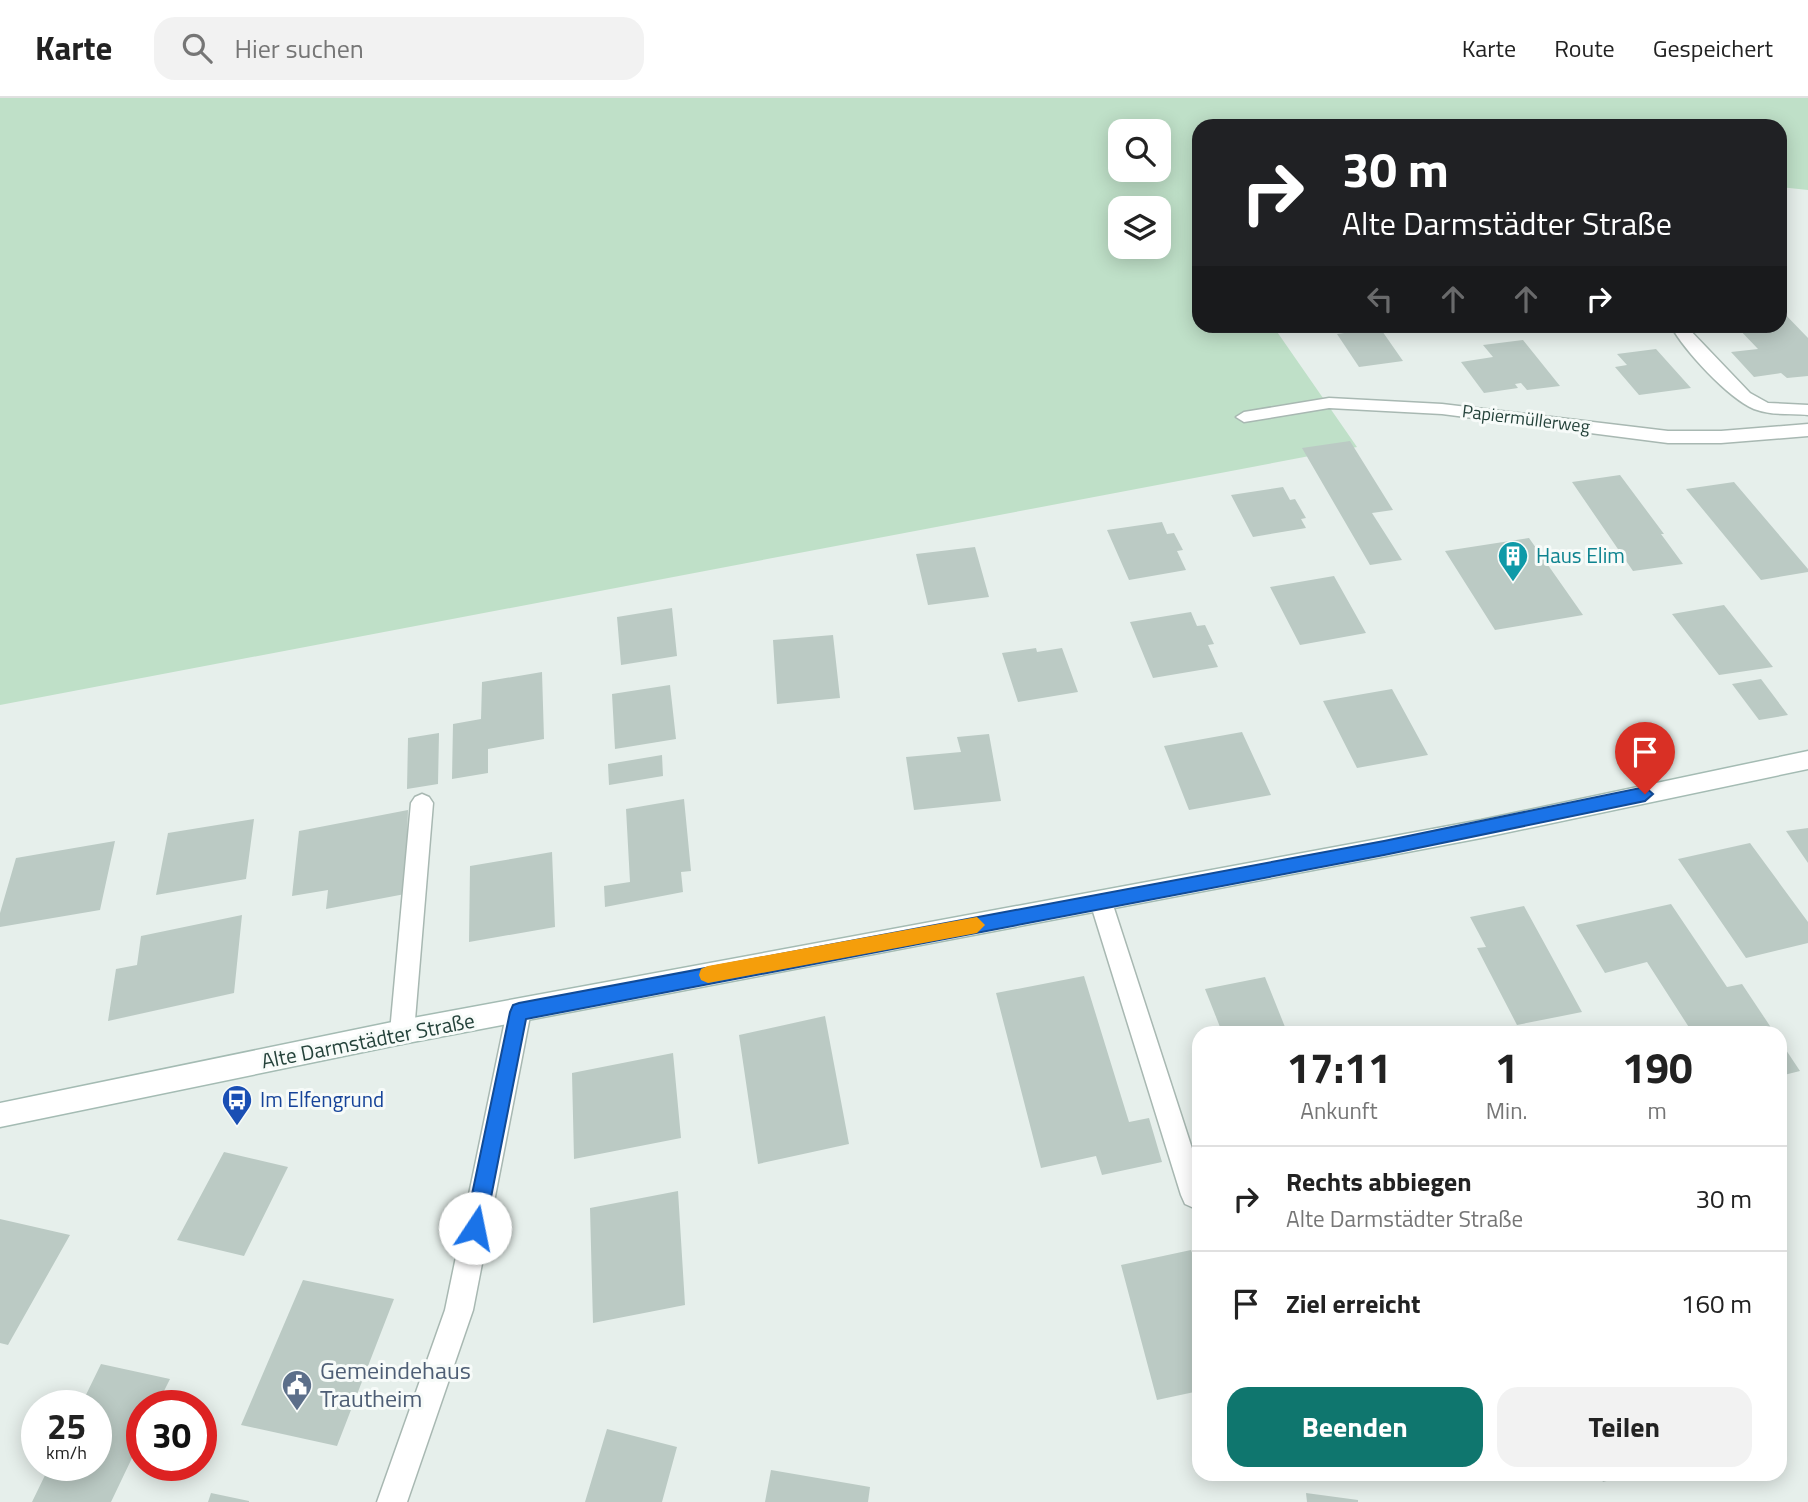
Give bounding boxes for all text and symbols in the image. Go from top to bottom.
search box [154,17,644,80]
text: Karte [35,23,112,73]
icon: search [178,29,216,67]
text: Hier suchen [234,29,364,68]
text: Karte [1462,30,1516,66]
text: Route [1554,30,1615,66]
text: Gespeichert [1653,30,1773,66]
map controls [1108,119,1171,259]
button: search [1108,119,1171,182]
text: 30 m [1342,131,1449,206]
icon: right [1227,147,1318,238]
button: layers [1108,196,1171,259]
text: Alte Darmstädter Straße [1342,199,1672,247]
icon: left [1361,280,1399,318]
icon: ahead [1434,280,1472,318]
icon: ahead [1507,280,1545,318]
icon: right [1580,280,1618,318]
street label: Papiermüllerweg [1461,397,1592,440]
building icon: Haus Elim [1496,539,1530,583]
place label: Haus Elim [1536,539,1625,571]
pin [1615,722,1675,794]
icon: arrive [1626,733,1664,771]
street label: Alte Darmstädter Straße [258,1004,477,1076]
text: 17:11 [1286,1035,1391,1099]
text: 1 [1495,1035,1518,1099]
text: 190 [1622,1035,1693,1099]
bus stop icon: Im Elfengrund [220,1083,254,1127]
place label: Im Elfengrund [260,1083,384,1115]
text: Ankunft [1300,1093,1378,1128]
text: Min. [1486,1093,1527,1128]
text: m [1648,1093,1667,1128]
text: Rechts abbiegen [1286,1162,1472,1201]
text: 30 m [1695,1179,1752,1218]
icon: right [1227,1180,1265,1218]
position arrow [438,1191,512,1265]
text: Alte Darmstädter Straße [1286,1201,1523,1236]
text: Ziel erreicht [1286,1284,1421,1323]
text: 160 m [1681,1284,1752,1323]
icon: arrive [1227,1285,1265,1323]
place label: Gemeindehaus Trautheim [320,1352,471,1416]
public building icon: Gemeindehaus Trautheim [280,1368,314,1412]
button: Beenden [1227,1387,1483,1467]
button: Teilen [1497,1387,1752,1467]
speed limit sign: 30 [126,1390,217,1481]
text: 25 [47,1399,86,1453]
text: km/h [46,1439,87,1466]

